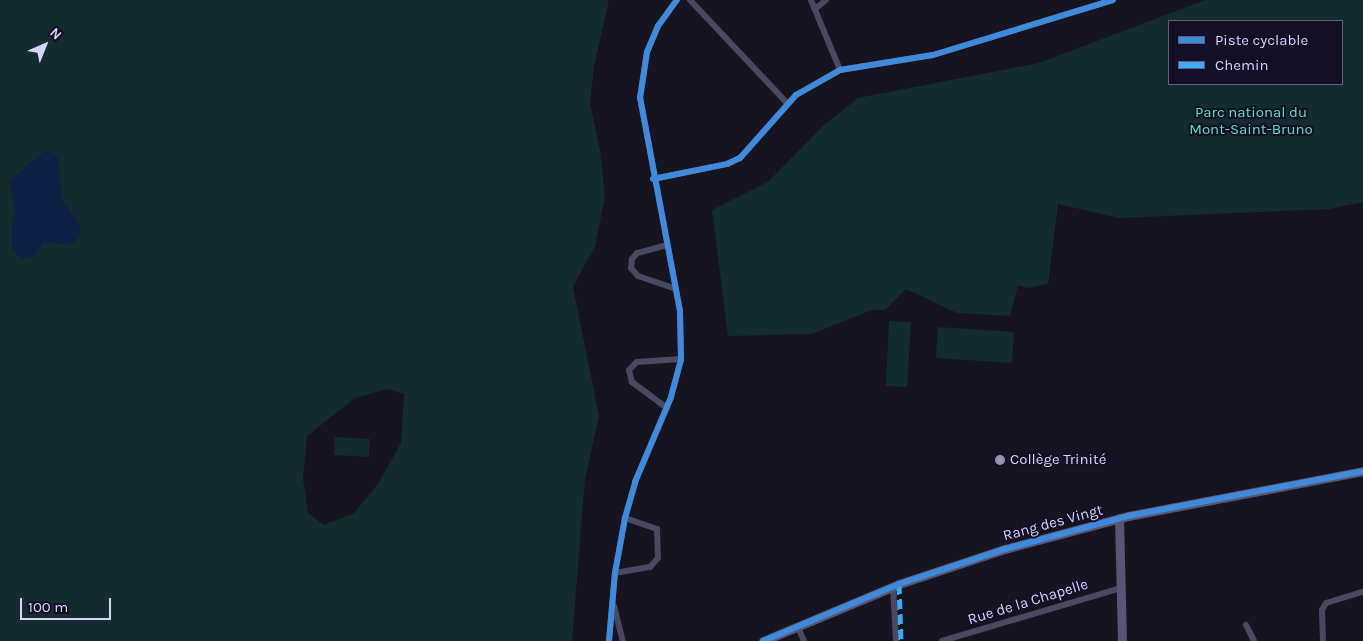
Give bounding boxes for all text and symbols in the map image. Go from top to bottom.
north arrow [20,20,70,70]
legend [1168,20,1343,85]
text: N [46,24,65,43]
text: Piste cyclable [1215,31,1308,49]
text: Chemin [1215,56,1269,74]
park label: Parc national du Mont-Saint-Bruno [1189,103,1313,138]
place label: Collège Trinité [1010,451,1106,469]
marker: Collège Trinité [994,454,1006,466]
street label: Rang des Vingt [1001,501,1105,545]
street label: Rue de la Chapelle [966,575,1090,629]
scale bar [22,588,114,620]
text: 100 m [28,598,68,616]

